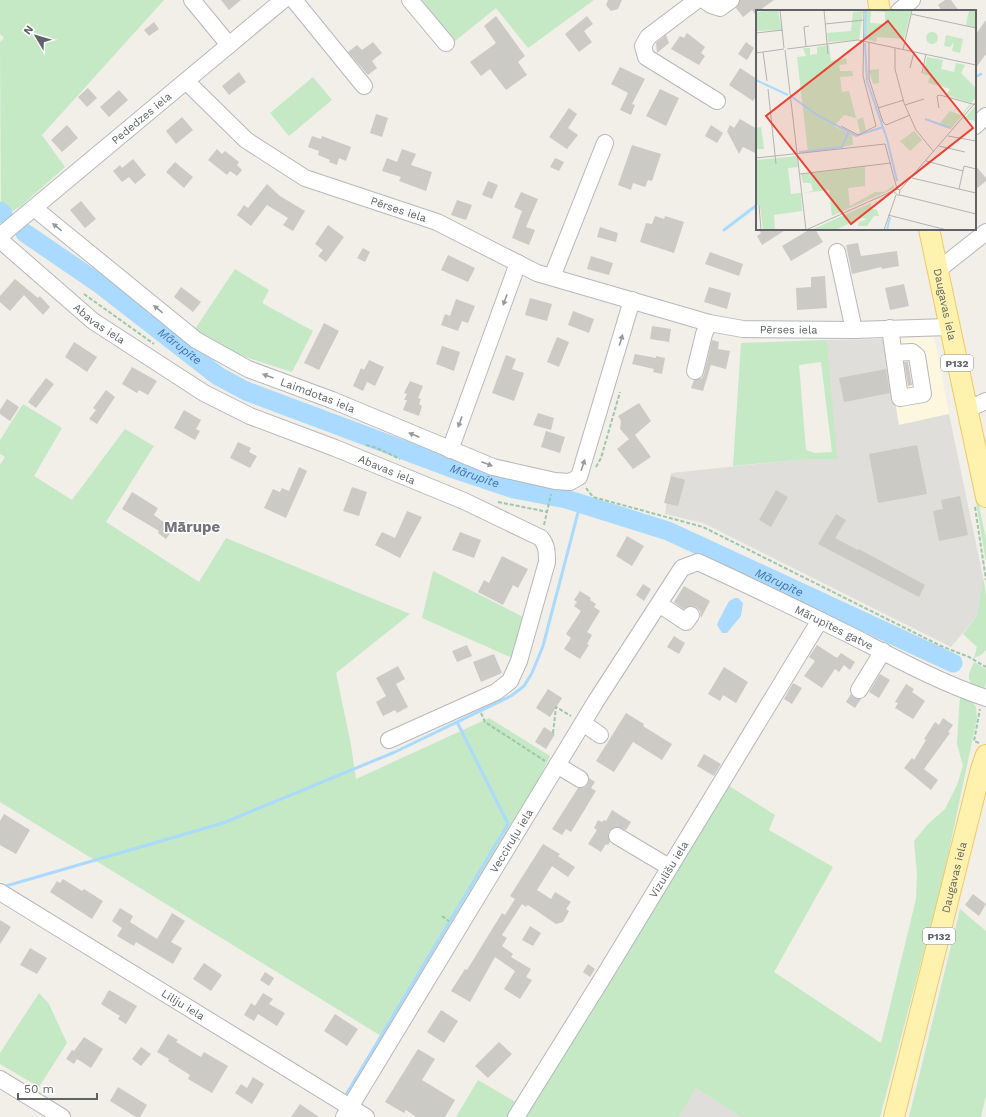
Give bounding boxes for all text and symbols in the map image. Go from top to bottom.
inset map [756,10,976,230]
north arrow [16,16,56,56]
text: N [21,23,36,37]
street label: Pededzes iela [109,90,174,147]
street label: Pērses iela [369,194,428,225]
one-way arrow [51,222,62,231]
street label: Daugavas iela [931,267,959,341]
one-way arrow [502,294,508,306]
street label: Abavas iela [71,301,128,347]
one-way arrow [152,304,163,313]
street label: Pērses iela [760,323,818,336]
water label: Mārupīte [155,325,205,368]
one-way arrow [618,334,624,346]
road number: P132 [941,355,973,371]
one-way arrow [261,373,273,379]
street label: Laimdotas iela [279,375,357,415]
one-way arrow [457,417,463,429]
one-way arrow [408,431,420,437]
street label: Abavas iela [356,452,417,487]
one-way arrow [581,458,587,470]
water label: Mārupīte [448,461,501,491]
one-way arrow [481,462,493,468]
district label: Mārupe [164,518,220,536]
water label: Mārupīte [753,565,806,600]
street label: Mārupītes gatve [793,602,876,652]
street label: Veccīruļu iela [487,806,536,875]
street label: Vizulīšu iela [646,838,691,900]
street label: Daugavas iela [939,840,969,914]
road number: P132 [923,928,955,944]
street label: Liliju iela [159,986,207,1023]
scale bar [18,1075,97,1101]
text: 50 m [24,1082,54,1096]

